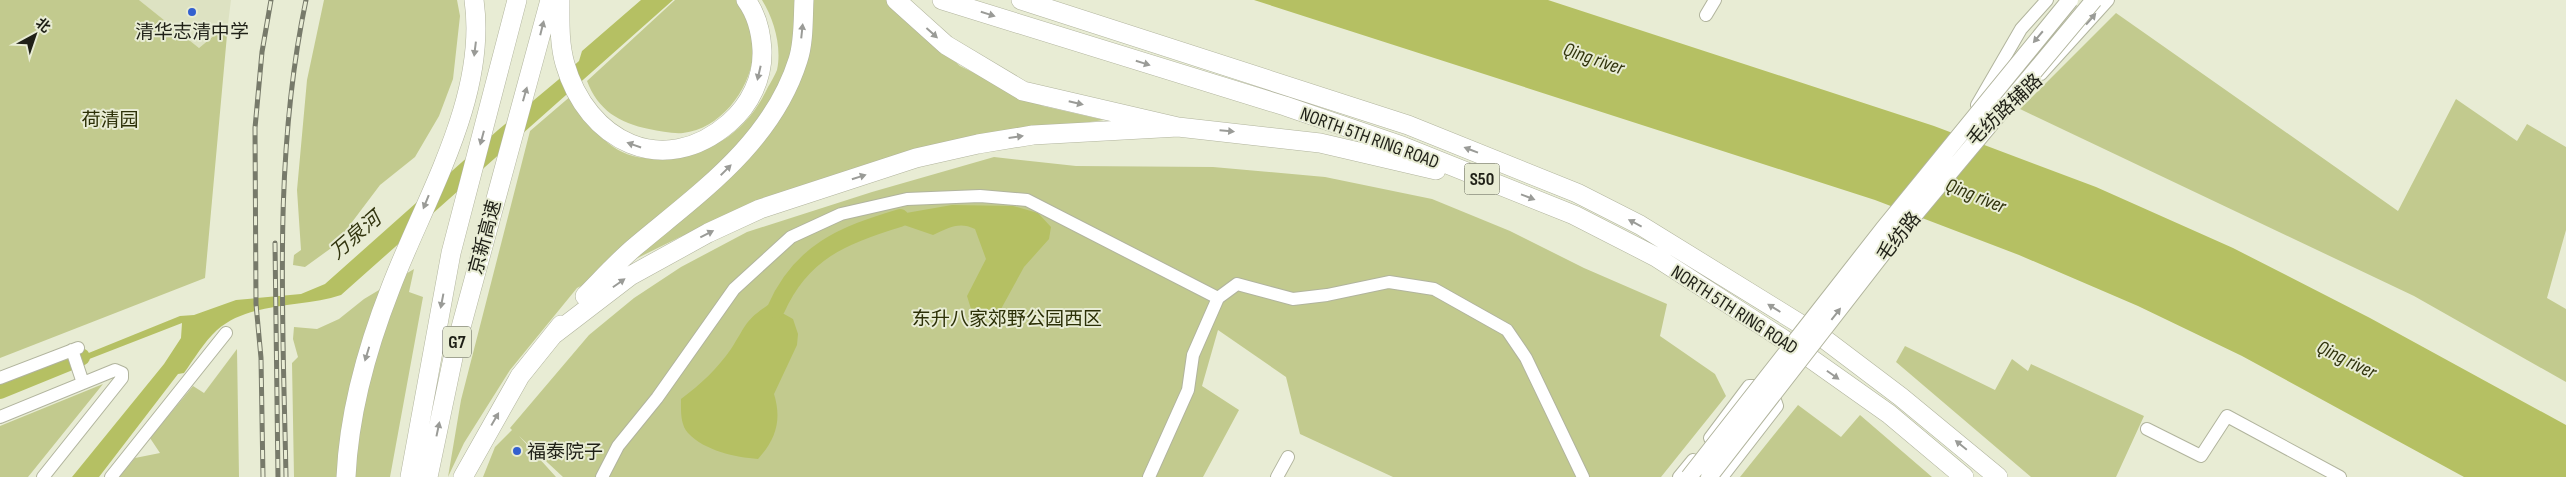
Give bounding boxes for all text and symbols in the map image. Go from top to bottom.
marker: 清华志清中学 [186,6,198,18]
north arrow [10,10,60,60]
one-way arrow [981,11,996,19]
one-way arrow [2086,13,2097,26]
text: 北 [32,14,54,36]
place label: 清华志清中学 [135,21,249,44]
one-way arrow [539,21,547,36]
one-way arrow [798,23,806,39]
one-way arrow [925,27,938,38]
one-way arrow [2033,30,2044,43]
water label: Qing river [1560,37,1629,81]
one-way arrow [471,41,479,57]
one-way arrow [1136,59,1151,67]
one-way arrow [755,66,763,81]
street label: 毛纺路辅路 [1962,69,2048,151]
one-way arrow [521,86,529,101]
one-way arrow [1068,99,1083,107]
street label: NORTH 5TH RING ROAD [1297,103,1442,174]
park label: 荷清园 [81,109,139,132]
one-way arrow [1219,128,1235,136]
one-way arrow [477,130,485,145]
one-way arrow [1009,133,1025,141]
one-way arrow [626,141,641,149]
one-way arrow [1464,145,1478,153]
road number: S50 [1464,163,1500,194]
one-way arrow [719,164,731,176]
one-way arrow [852,173,867,181]
water label: Qing river [1942,173,2011,219]
one-way arrow [1521,193,1536,201]
one-way arrow [421,195,429,209]
street label: 京新高速 [465,198,506,277]
water label: 万泉河 [325,204,389,264]
street label: 毛纺路 [1872,208,1926,266]
one-way arrow [1628,219,1642,227]
one-way arrow [700,229,714,237]
street label: NORTH 5TH RING ROAD [1667,261,1802,360]
one-way arrow [612,278,626,288]
one-way arrow [437,293,445,309]
one-way arrow [1767,303,1780,312]
park label: 东升八家郊野公园西区 [912,308,1102,331]
one-way arrow [1830,308,1841,321]
road number: G7 [443,327,471,358]
water label: Qing river [2313,335,2381,385]
one-way arrow [363,347,371,362]
one-way arrow [1827,370,1840,380]
one-way arrow [491,412,500,425]
one-way arrow [434,422,442,437]
one-way arrow [1955,439,1968,450]
place label: 福泰院子 [527,441,603,464]
marker: 福泰院子 [511,445,523,457]

